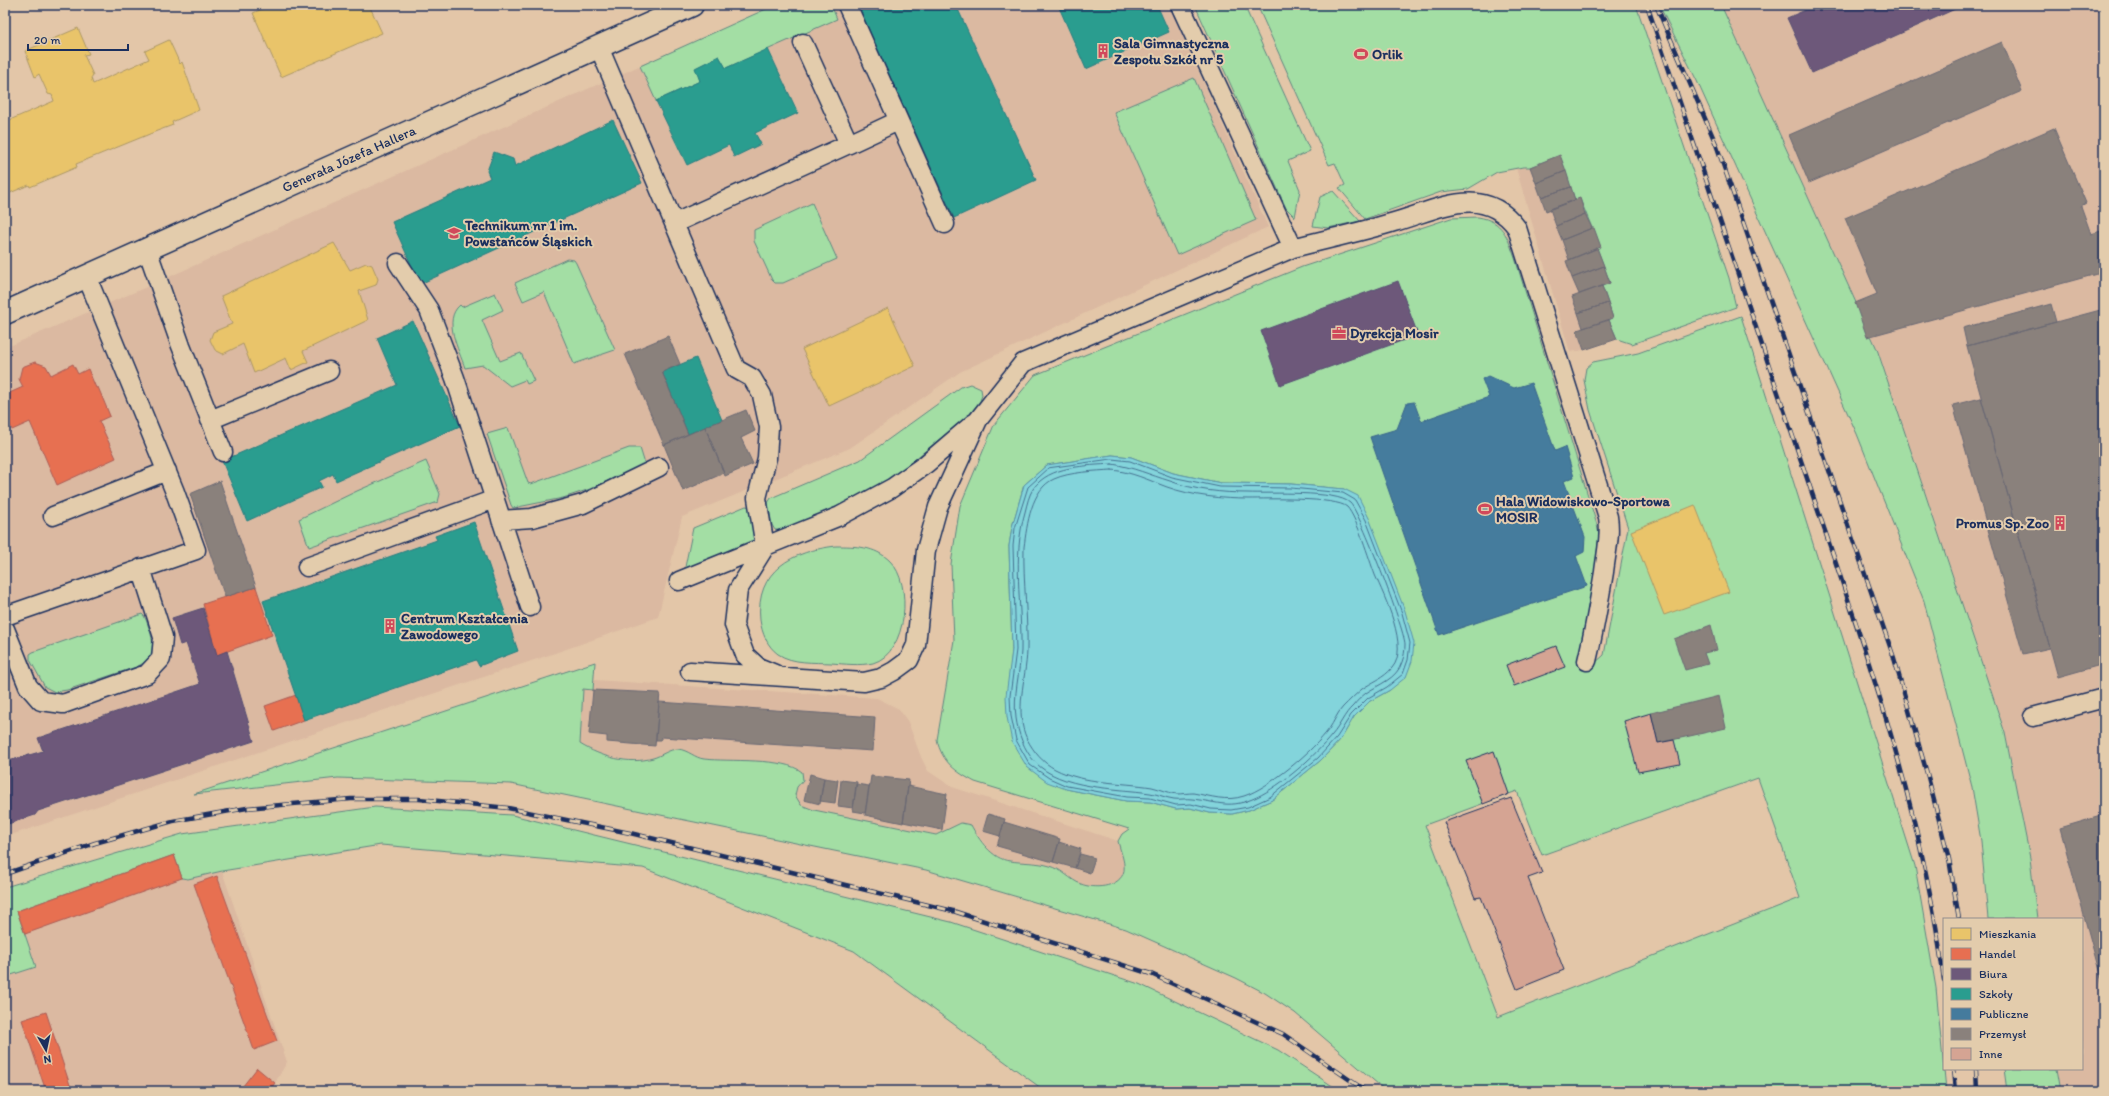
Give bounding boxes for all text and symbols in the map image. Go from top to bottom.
scale bar [28,26,128,52]
text: 20 m [34,33,61,47]
place label: Sala Gimnastyczna Zespołu Szkół nr 5 [1114,35,1230,68]
building icon: Sala Gimnastyczna Zespołu Szkół nr 5 [1095,43,1111,59]
sports icon: Orlik [1353,46,1369,62]
place label: Orlik [1372,46,1403,63]
street label: Generała Józefa Hallera [280,122,419,196]
place label: Technikum nr 1 im. Powstańców Śląskich [464,217,593,250]
school or university icon: Technikum nr 1 im. Powstańców Śląskich [446,225,462,241]
office icon: Dyrekcja Mosir [1331,325,1347,341]
place label: Dyrekcja Mosir [1350,325,1439,342]
place label: Hala Widowiskowo-Sportowa MOSIR [1496,493,1671,526]
sports icon: Hala Widowiskowo-Sportowa MOSIR [1477,501,1493,517]
place label: Promus Sp. Zoo [1956,515,2049,532]
building icon: Promus Sp. Zoo [2052,515,2068,531]
place label: Centrum Kształcenia Zawodowego [401,610,529,643]
building icon: Centrum Kształcenia Zawodowego [382,618,398,634]
legend [1943,918,2083,1070]
text: Mieszkania [1979,927,2036,941]
text: Handel [1979,947,2016,961]
text: Biura [1979,967,2008,981]
text: Szkoły [1979,987,2013,1001]
text: Publiczne [1979,1007,2029,1021]
text: Przemysł [1979,1027,2027,1041]
north arrow [26,1030,66,1070]
text: Inne [1979,1047,2003,1061]
text: N [43,1052,52,1066]

